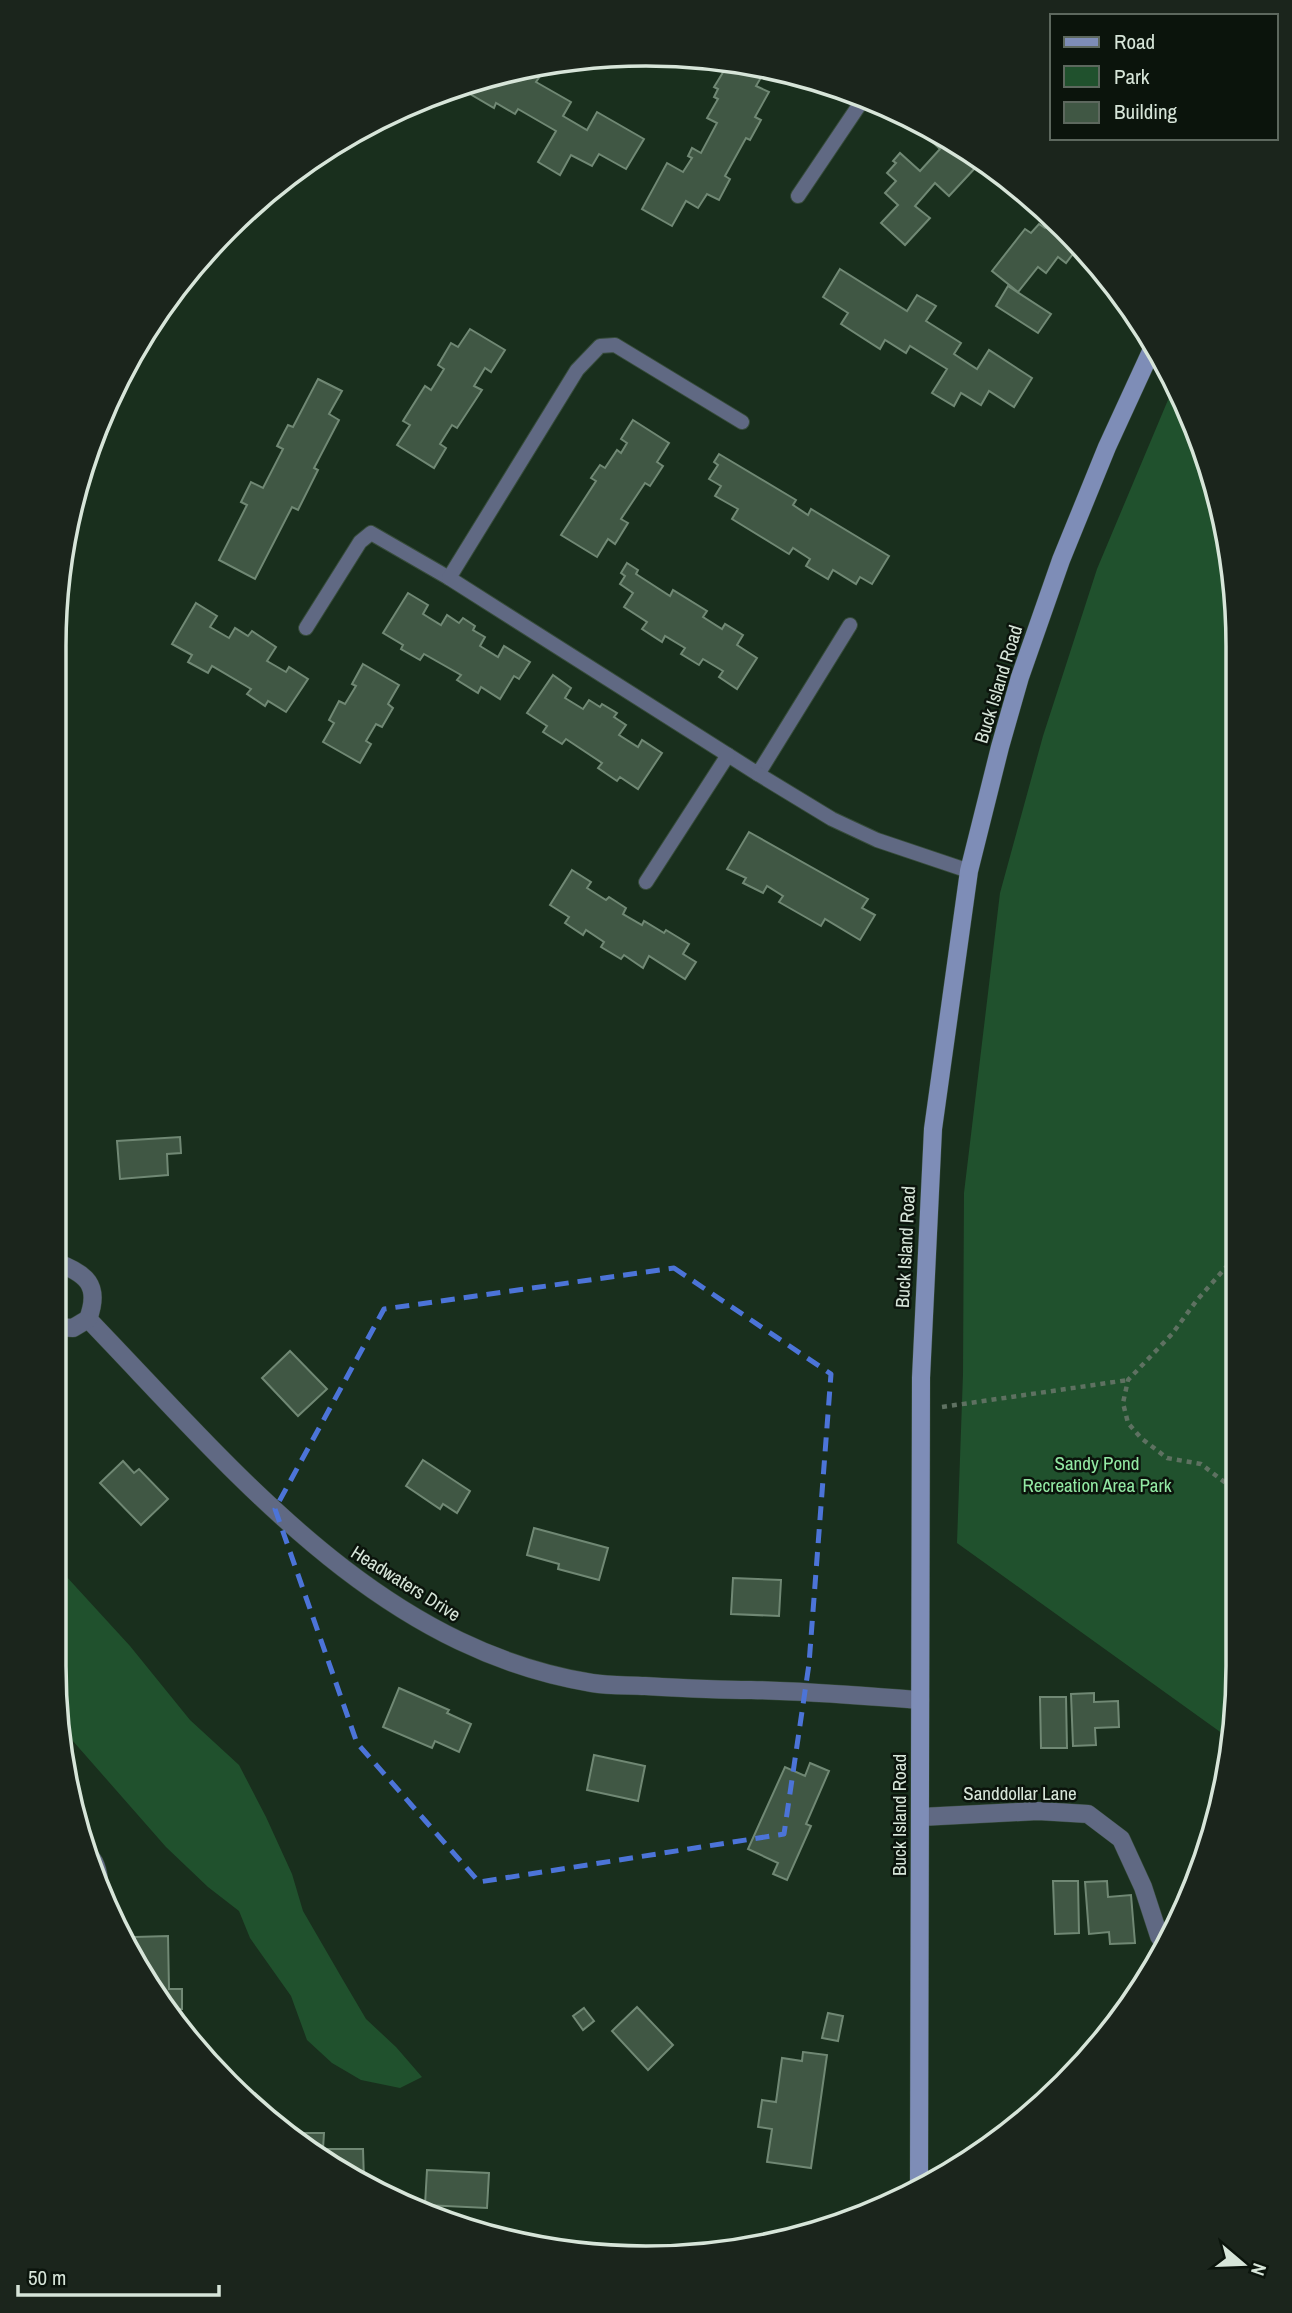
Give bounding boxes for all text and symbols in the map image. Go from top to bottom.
legend [1050,14,1278,140]
text: Road [1114,27,1155,56]
text: Park [1114,62,1150,91]
text: Building [1114,97,1178,126]
street label: Buck Island Road [968,622,1028,746]
street label: Buck Island Road [889,1185,921,1309]
park label: Sandy Pond Recreation Area Park [1023,1450,1172,1498]
street label: Headwaters Drive [346,1539,466,1627]
street label: Buck Island Road [886,1754,912,1876]
street label: Sanddollar Lane [963,1780,1077,1806]
north arrow [1208,2229,1278,2299]
scale bar [18,2254,219,2298]
text: N [1245,2260,1273,2279]
text: 50 m [28,2263,66,2292]

